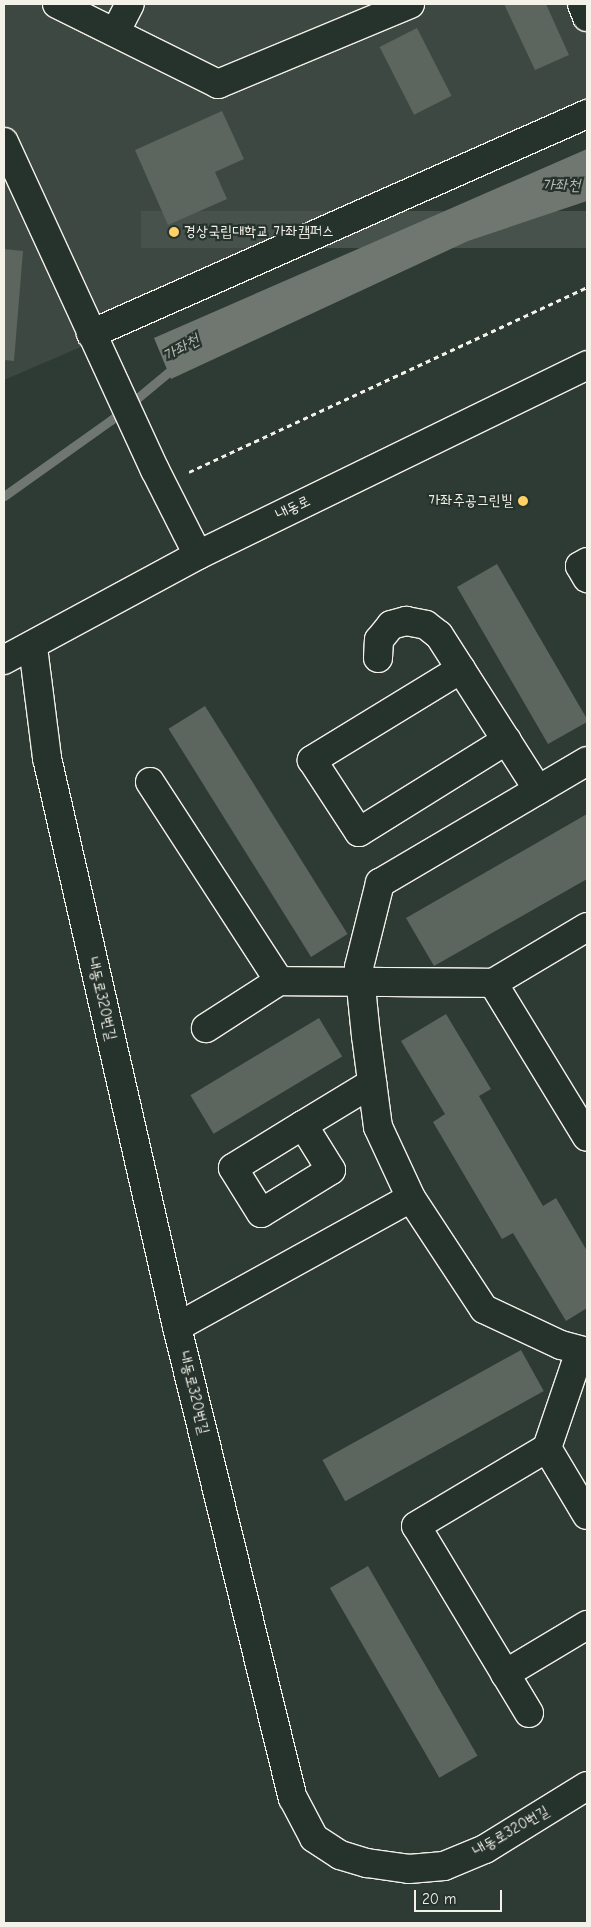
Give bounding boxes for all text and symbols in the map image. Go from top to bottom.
water label: 가좌천 [542,175,580,195]
place label: 경상국립대학교 가좌캠퍼스 [184,223,334,241]
marker: 경상국립대학교 가좌캠퍼스 [168,226,180,238]
water label: 가좌천 [159,330,203,366]
street label: 내동로 [273,492,313,524]
place label: 가좌주공그린빌 [429,492,513,510]
marker: 가좌주공그린빌 [517,495,529,507]
street label: 내동로320번길 [84,956,120,1042]
street label: 내동로320번길 [175,1350,213,1436]
street label: 내동로320번길 [470,1802,552,1860]
scale bar [416,1880,504,1912]
text: 20 m [422,1890,456,1908]

